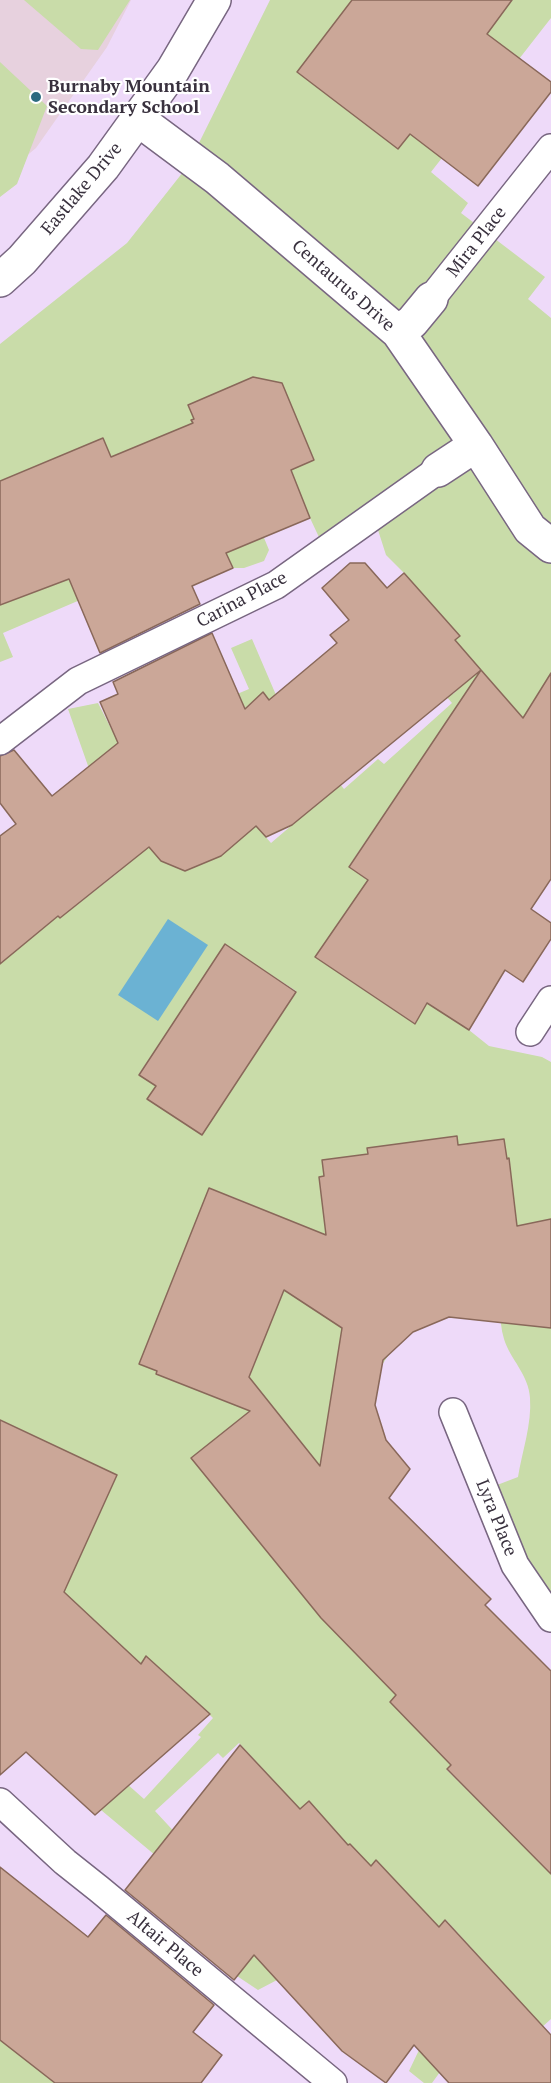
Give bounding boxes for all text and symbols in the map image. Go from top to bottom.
place label: Burnaby Mountain Secondary School [48,76,210,118]
marker: Burnaby Mountain Secondary School [29,90,43,104]
street label: Eastlake Drive [37,138,127,240]
street label: Mira Place [443,202,511,282]
street label: Centaurus Drive [287,235,399,337]
street label: Carina Place [193,567,291,633]
street label: Lyra Place [471,1476,521,1560]
street label: Altair Place [123,1906,207,1982]

